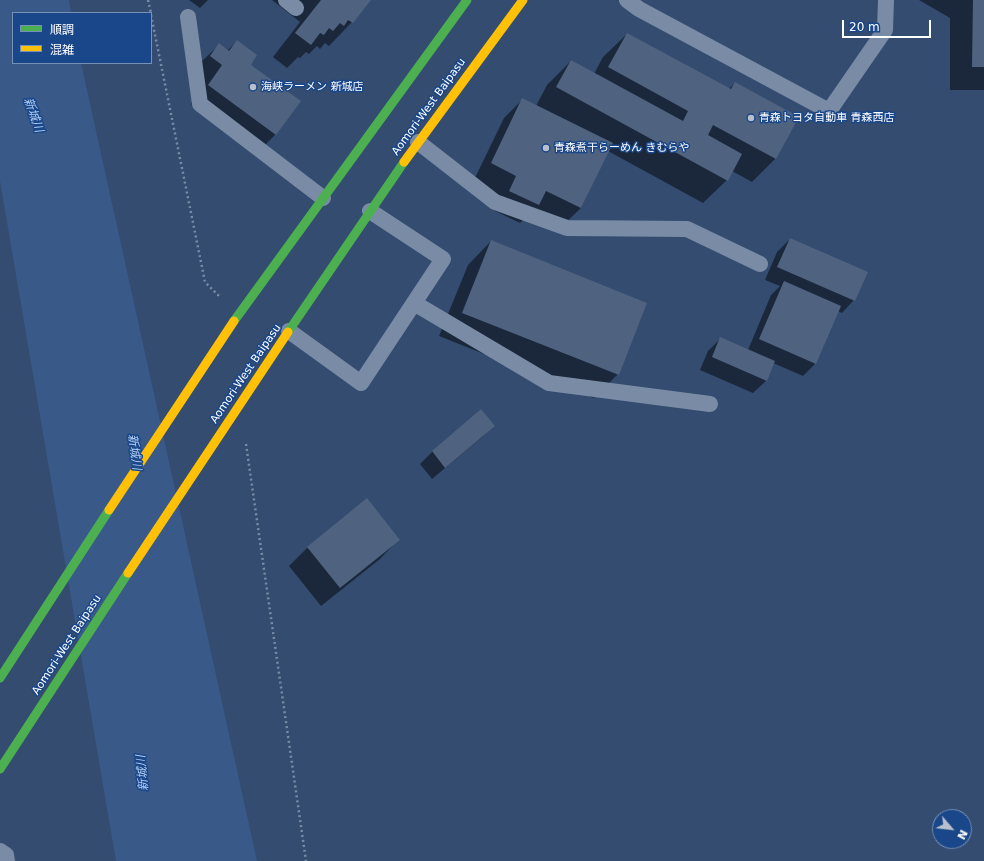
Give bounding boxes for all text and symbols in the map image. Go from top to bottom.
legend [12,12,152,64]
scale bar [844,12,933,38]
text: 20 m [849,20,880,34]
text: 順調 [50,23,74,37]
text: 混雑 [50,43,74,57]
street label: Aomori-West Baipasu [389,56,469,158]
place label: 海峡ラーメン 新城店 [261,80,363,94]
marker: 海峡ラーメン 新城店 [248,82,258,92]
water label: 新城川 [20,96,46,134]
place label: 青森トヨタ自動車 青森西店 [759,111,894,125]
marker: 青森トヨタ自動車 青森西店 [746,113,756,123]
place label: 青森煮干らーめん きむらや [554,141,689,155]
marker: 青森煮干らーめん きむらや [541,143,551,153]
street label: Aomori-West Baipasu [208,322,284,426]
water label: 新城川 [124,433,144,471]
street label: Aomori-West Baipasu [30,592,104,698]
water label: 新城川 [134,754,152,792]
north arrow [932,809,972,849]
text: N [954,827,970,842]

